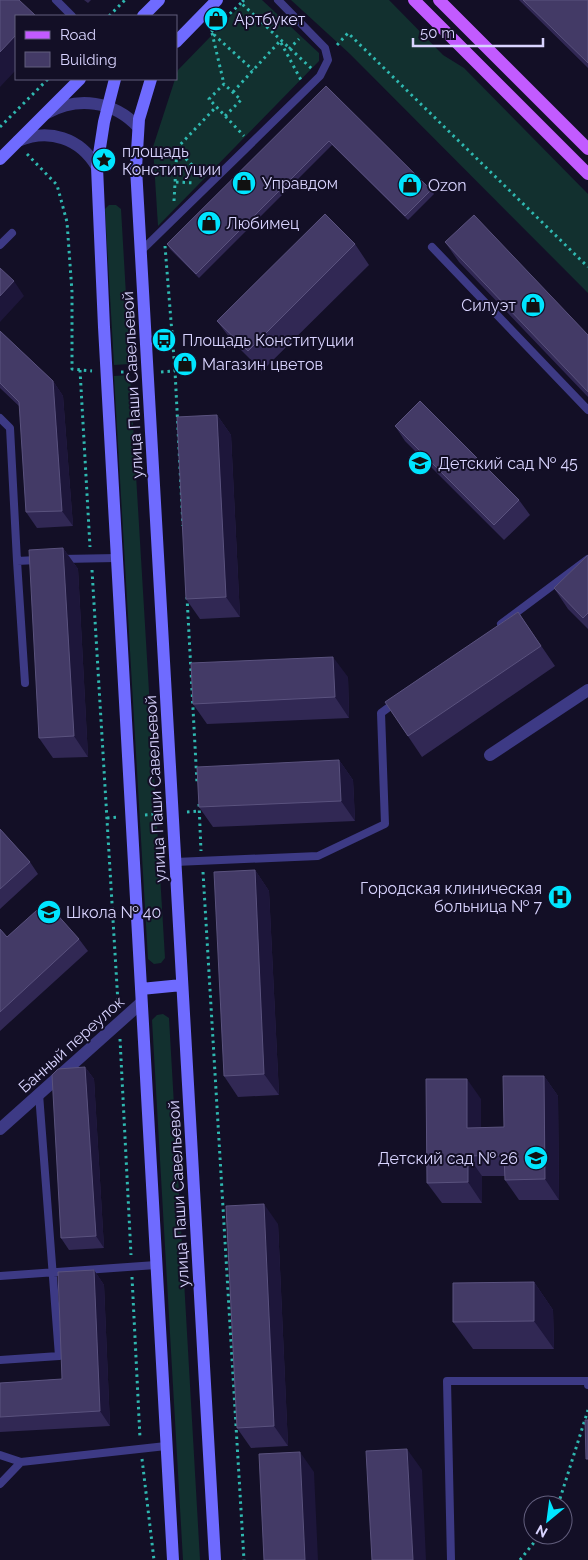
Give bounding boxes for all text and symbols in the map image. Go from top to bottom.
shop icon: Артбукет [203,6,229,32]
place label: Артбукет [234,10,306,29]
legend [15,15,178,80]
scale bar [413,15,543,47]
text: 50 m [420,24,455,42]
text: Road [60,26,96,44]
text: Building [60,51,117,69]
place label: площадь Конституции [122,142,221,179]
place icon: площадь Конституции [91,147,117,173]
shop icon: Управдом [231,170,257,196]
shop icon: Ozon [397,172,423,198]
place label: Управдом [262,174,338,193]
place label: Ozon [428,176,467,195]
shop icon: Любимец [196,210,222,236]
place label: Любимец [226,214,299,233]
street label: улица Паши Савельевой [118,291,147,479]
shop icon: Силуэт [520,292,546,318]
place label: Силуэт [461,296,516,315]
bus stop icon: Площадь Конституции [151,327,177,353]
place label: Площадь Конституции [182,331,354,350]
shop icon: Магазин цветов [172,351,198,377]
place label: Магазин цветов [202,355,323,374]
school or university icon: Детский сад № 45 [407,450,433,476]
place label: Детский сад № 45 [438,454,578,473]
street label: улица Паши Савельевой [141,695,170,883]
place label: Городская клиническая больница № 7 [360,879,542,916]
hospital icon: Городская клиническая больница № 7 [547,884,573,910]
school or university icon: Школа № 40 [36,899,62,925]
place label: Школа № 40 [66,903,161,922]
street label: Банный переулок [15,992,128,1097]
street label: улица Паши Савельевой [164,1100,193,1288]
school or university icon: Детский сад № 26 [523,1145,549,1171]
place label: Детский сад № 26 [378,1149,518,1168]
north arrow [523,1495,573,1545]
text: N [533,1522,550,1541]

